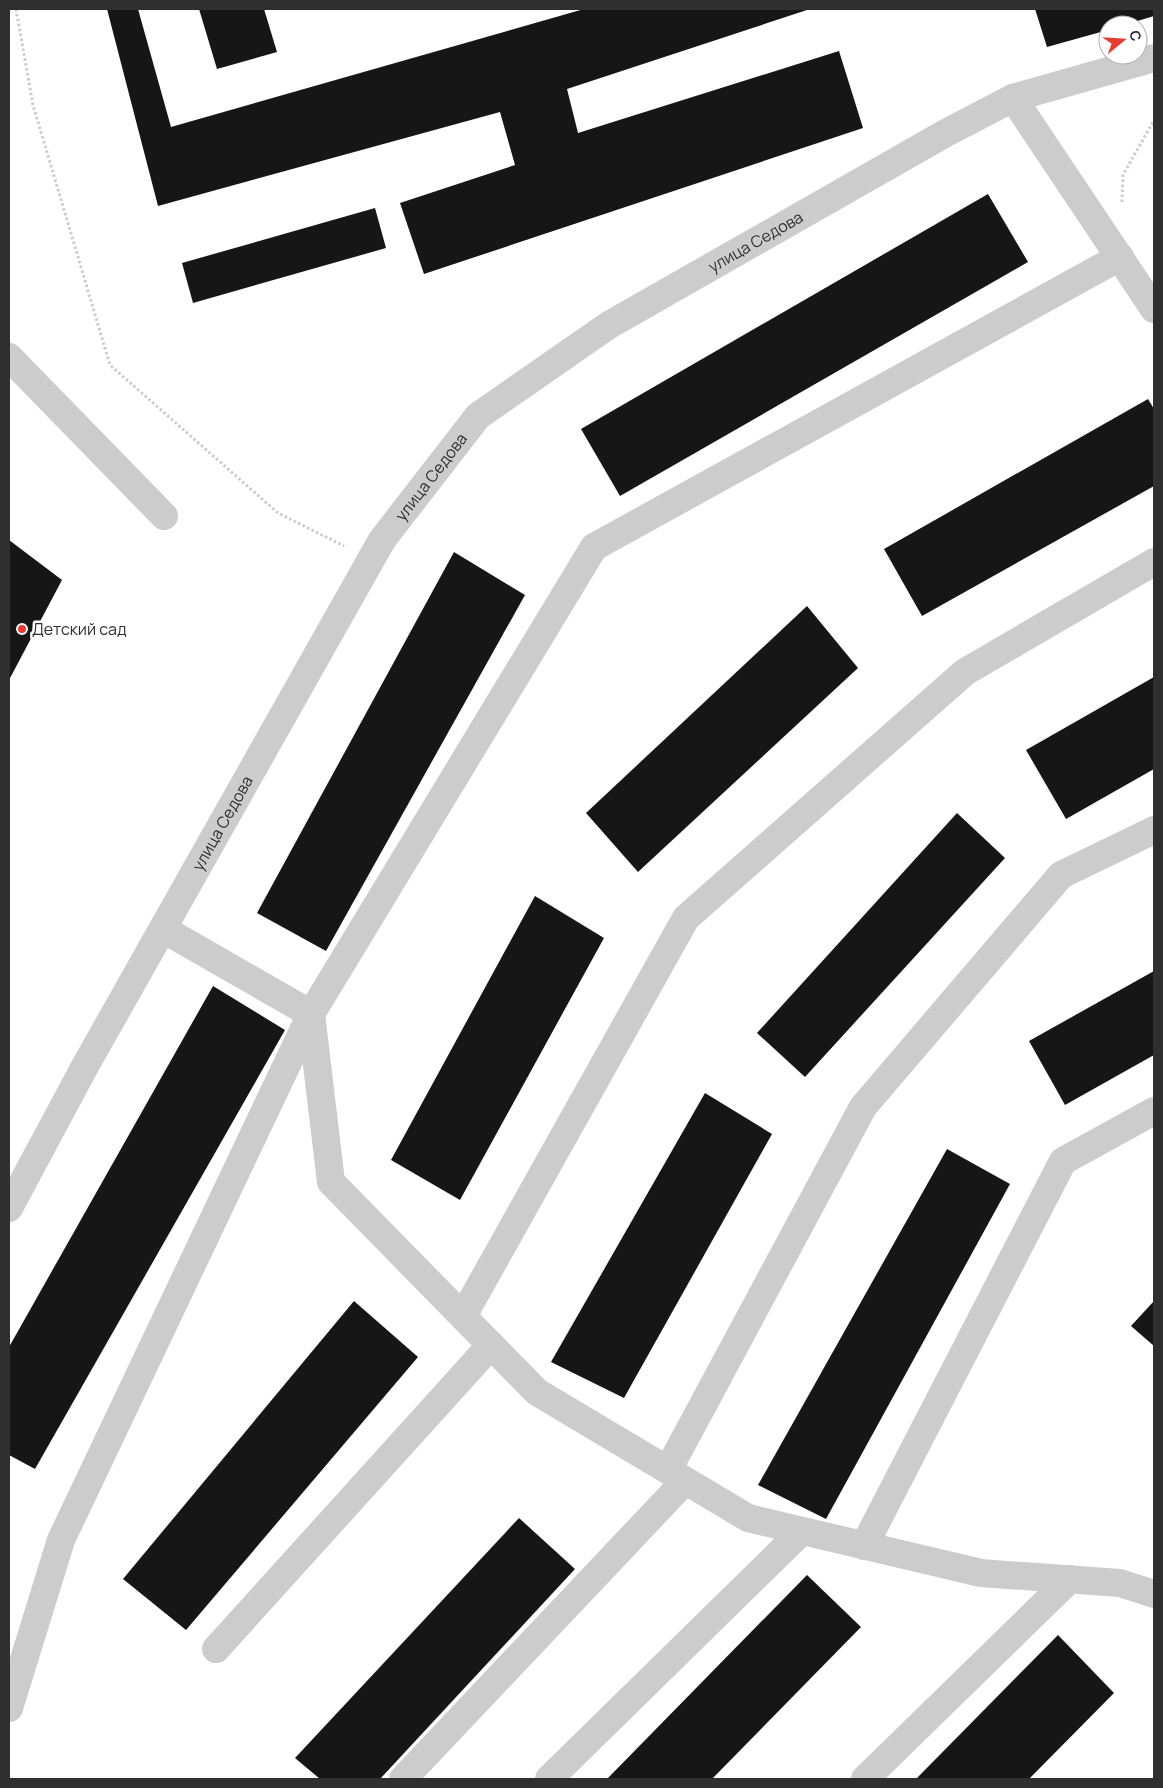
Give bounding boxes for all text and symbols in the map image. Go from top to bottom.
north arrow [1098,15,1148,65]
text: С [1125,28,1146,44]
street label: улица Седова [704,206,807,277]
street label: улица Седова [390,428,472,525]
place label: Детский сад [32,618,127,640]
marker: Детский сад [16,623,28,635]
street label: улица Седова [187,772,258,875]

